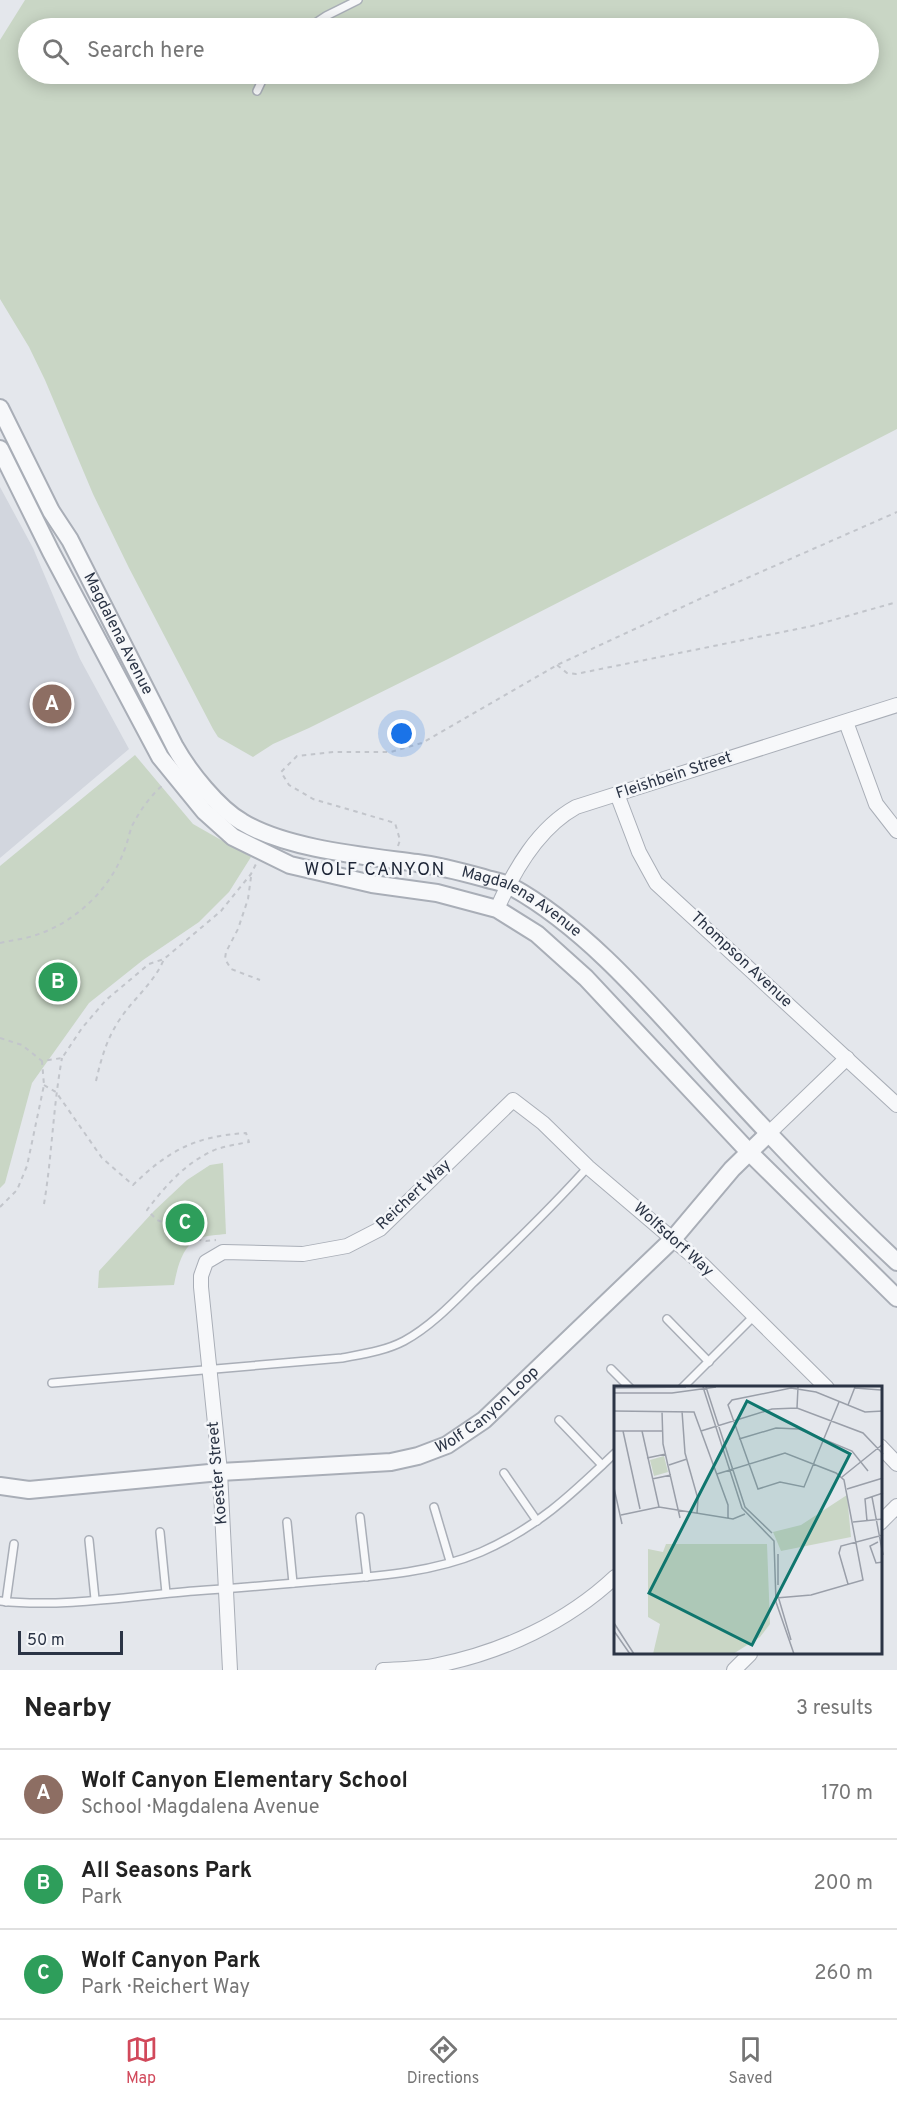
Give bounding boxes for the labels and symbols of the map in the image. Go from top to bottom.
street label: Magdalena Avenue [78,569,157,699]
pin: A [32,682,72,726]
your location [387,719,416,748]
street label: Fleishbein Street [613,748,735,804]
district label: WOLF CANYON [304,859,446,882]
street label: Magdalena Avenue [459,862,585,942]
street label: Thompson Avenue [686,908,796,1012]
pin: B [38,960,78,1004]
street label: Reichert Way [373,1155,455,1235]
street label: Wolfsdorf Way [629,1199,717,1281]
pin: C [166,1200,204,1246]
street label: Wolf Canyon Loop [432,1362,544,1459]
inset map [614,1386,882,1655]
street label: Koester Street [204,1420,232,1526]
scale bar [18,1628,123,1656]

